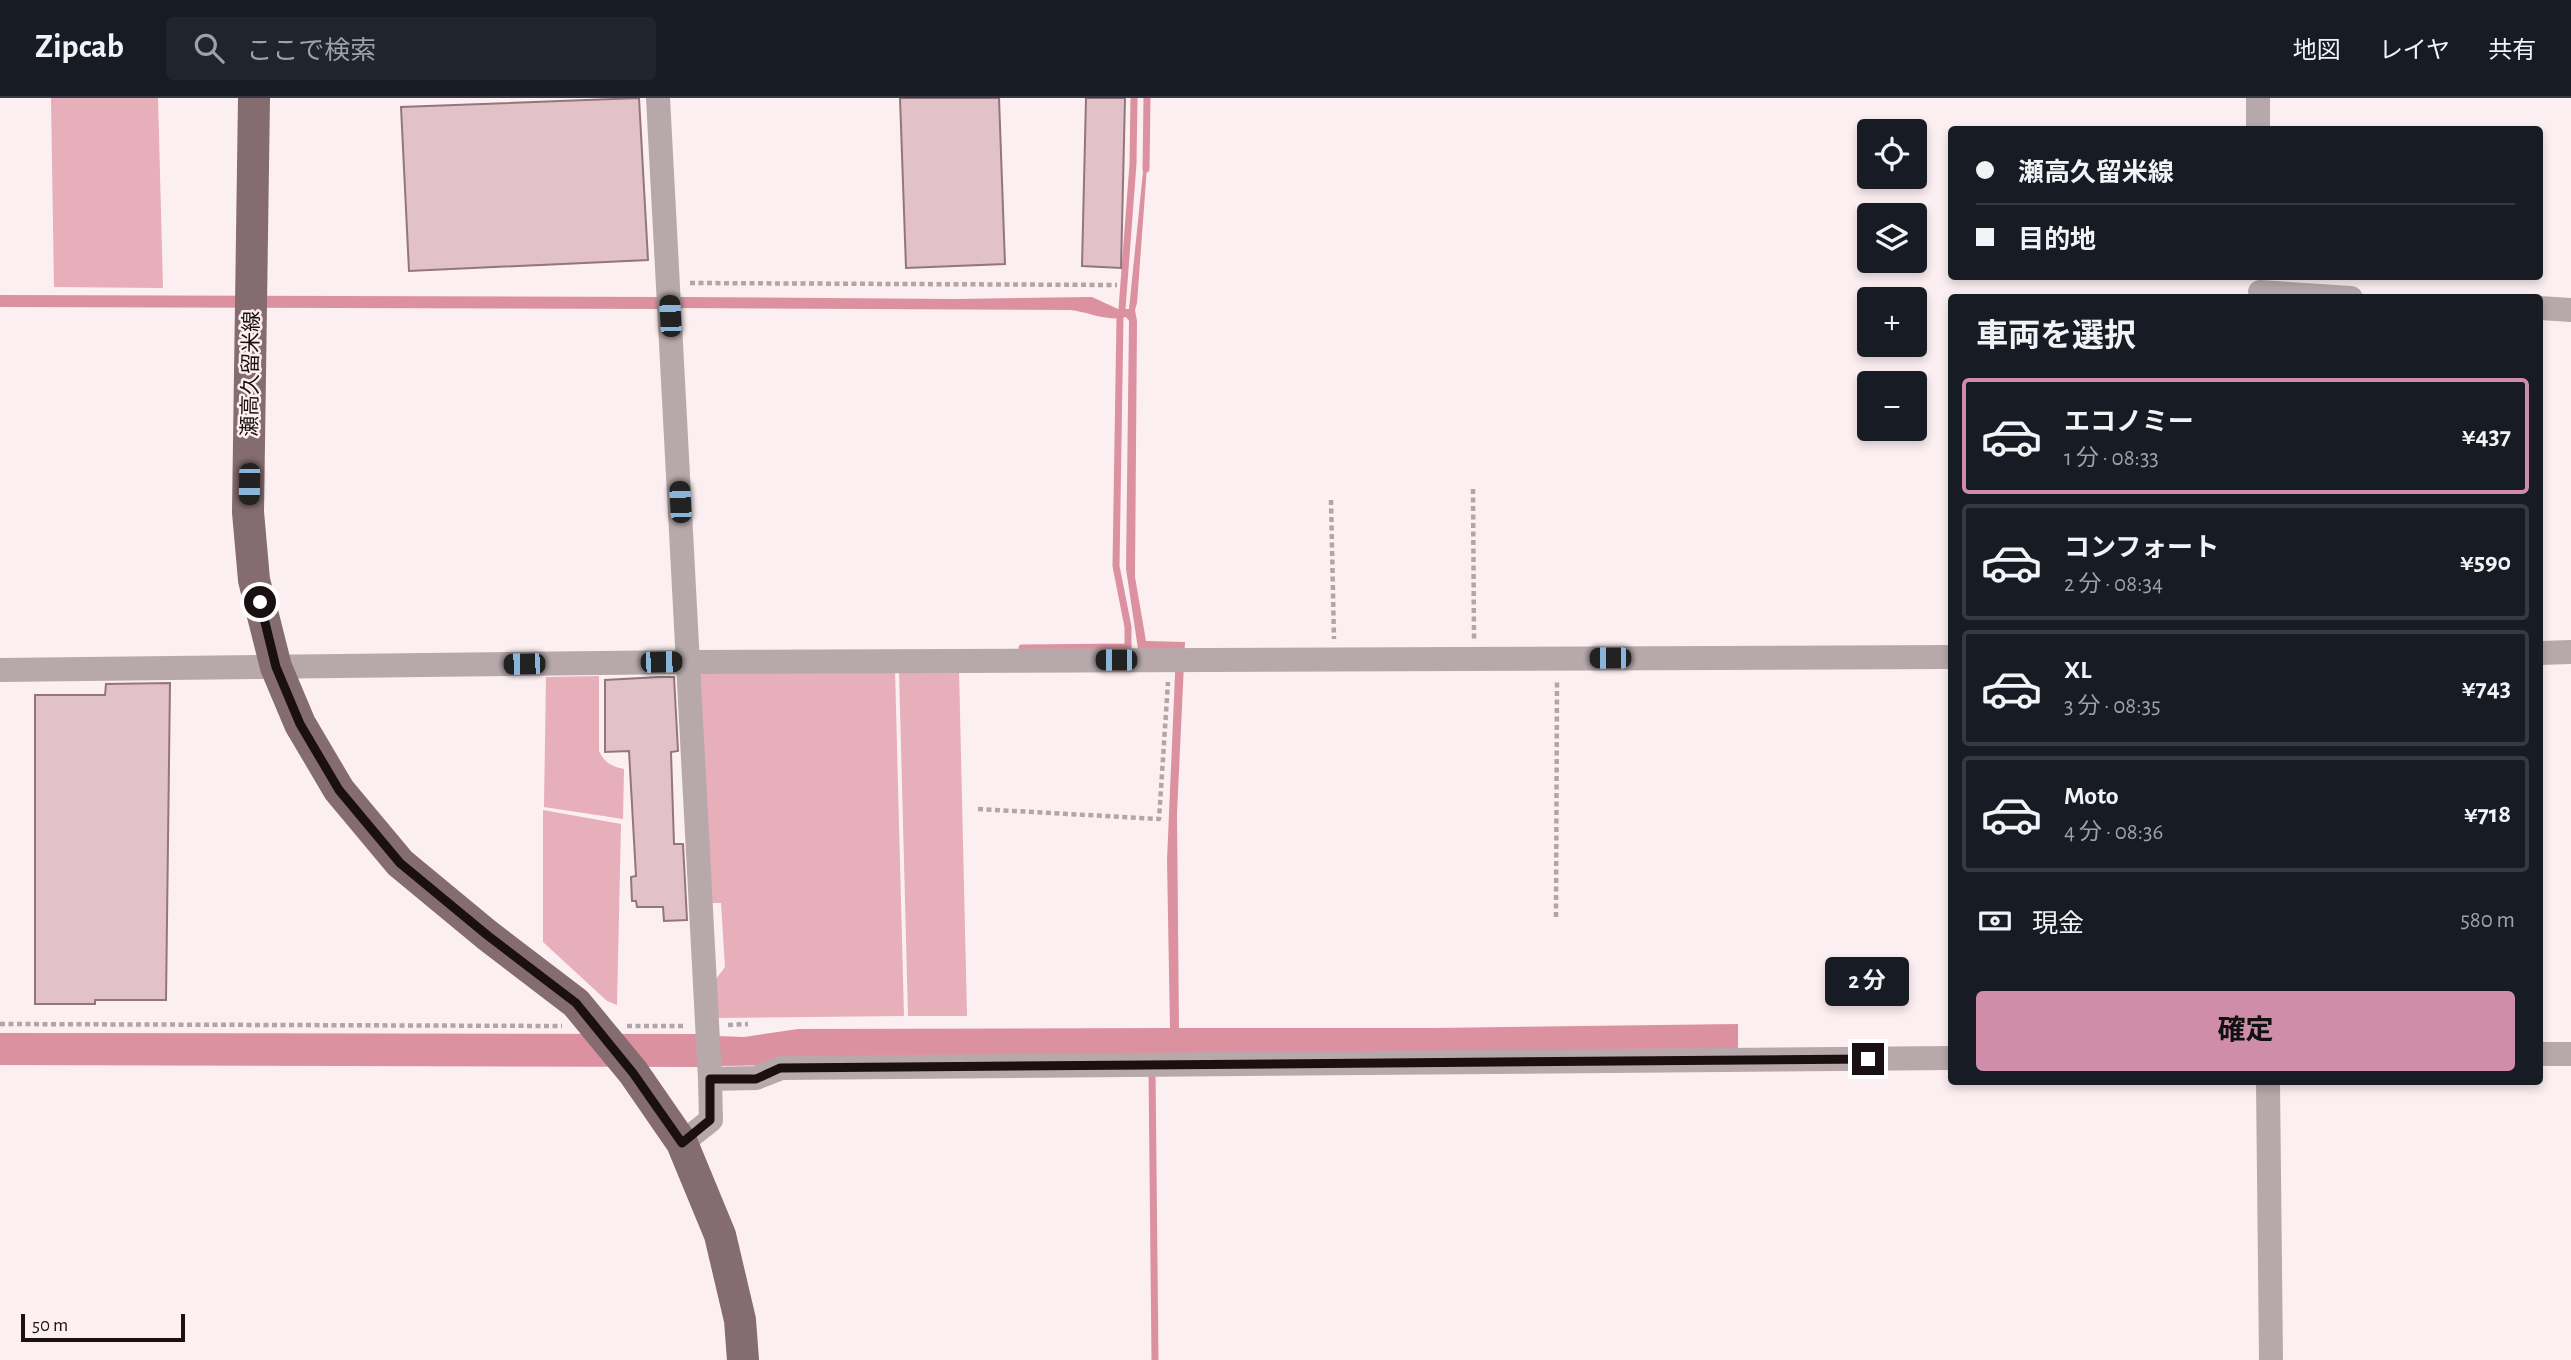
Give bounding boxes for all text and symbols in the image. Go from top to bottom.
search box [166,17,656,80]
icon: search [190,29,228,67]
text: Zipcab [35,31,124,64]
text: ここで検索 [246,38,376,64]
text: 地図 [2293,39,2341,63]
text: レイヤ [2379,39,2450,63]
text: 共有 [2488,39,2536,63]
map controls [1857,119,1927,441]
button: locate [1857,119,1927,189]
text: 瀬高久留米線 [2018,160,2174,186]
button: layers [1857,203,1927,273]
text: 目的地 [2018,227,2096,253]
button: + [1857,287,1927,357]
car [659,294,682,338]
street label: 瀬高久留米線 [238,311,263,437]
text: 車両を選択 [1976,320,2136,352]
button: − [1857,371,1927,441]
icon: car [1980,405,2043,468]
text: エコノミー [2064,409,2194,435]
text: ¥437 [2462,423,2511,449]
text: 1 分 · 08:33 [2064,447,2159,470]
car [239,463,260,505]
car [669,480,692,524]
icon: car [1980,531,2043,594]
text: コンフォート [2064,535,2219,561]
text: ¥590 [2460,549,2511,575]
text: 2 分 · 08:34 [2064,573,2163,596]
route start [244,586,276,618]
car [1590,648,1632,669]
car [1096,650,1138,671]
car [640,651,683,673]
car [503,653,546,675]
icon: car [1980,657,2043,720]
text: XL [2064,657,2091,683]
text: ¥743 [2462,675,2511,701]
text: 3 分 · 08:35 [2064,695,2161,718]
icon: car [1980,783,2043,846]
text: Moto [2064,783,2119,809]
text: ¥718 [2464,801,2511,827]
text: 4 分 · 08:36 [2064,821,2163,844]
icon: cash [1976,902,2014,940]
text: 580 m [2460,909,2515,932]
text: 現金 [2032,911,2084,937]
callout: 2 分 [1826,958,1910,1006]
text: 2 分 [1848,970,1886,993]
button: 確定 [1976,991,2515,1071]
route end [1852,1043,1884,1075]
scale bar [21,1311,186,1343]
text: 50 m [32,1316,68,1335]

